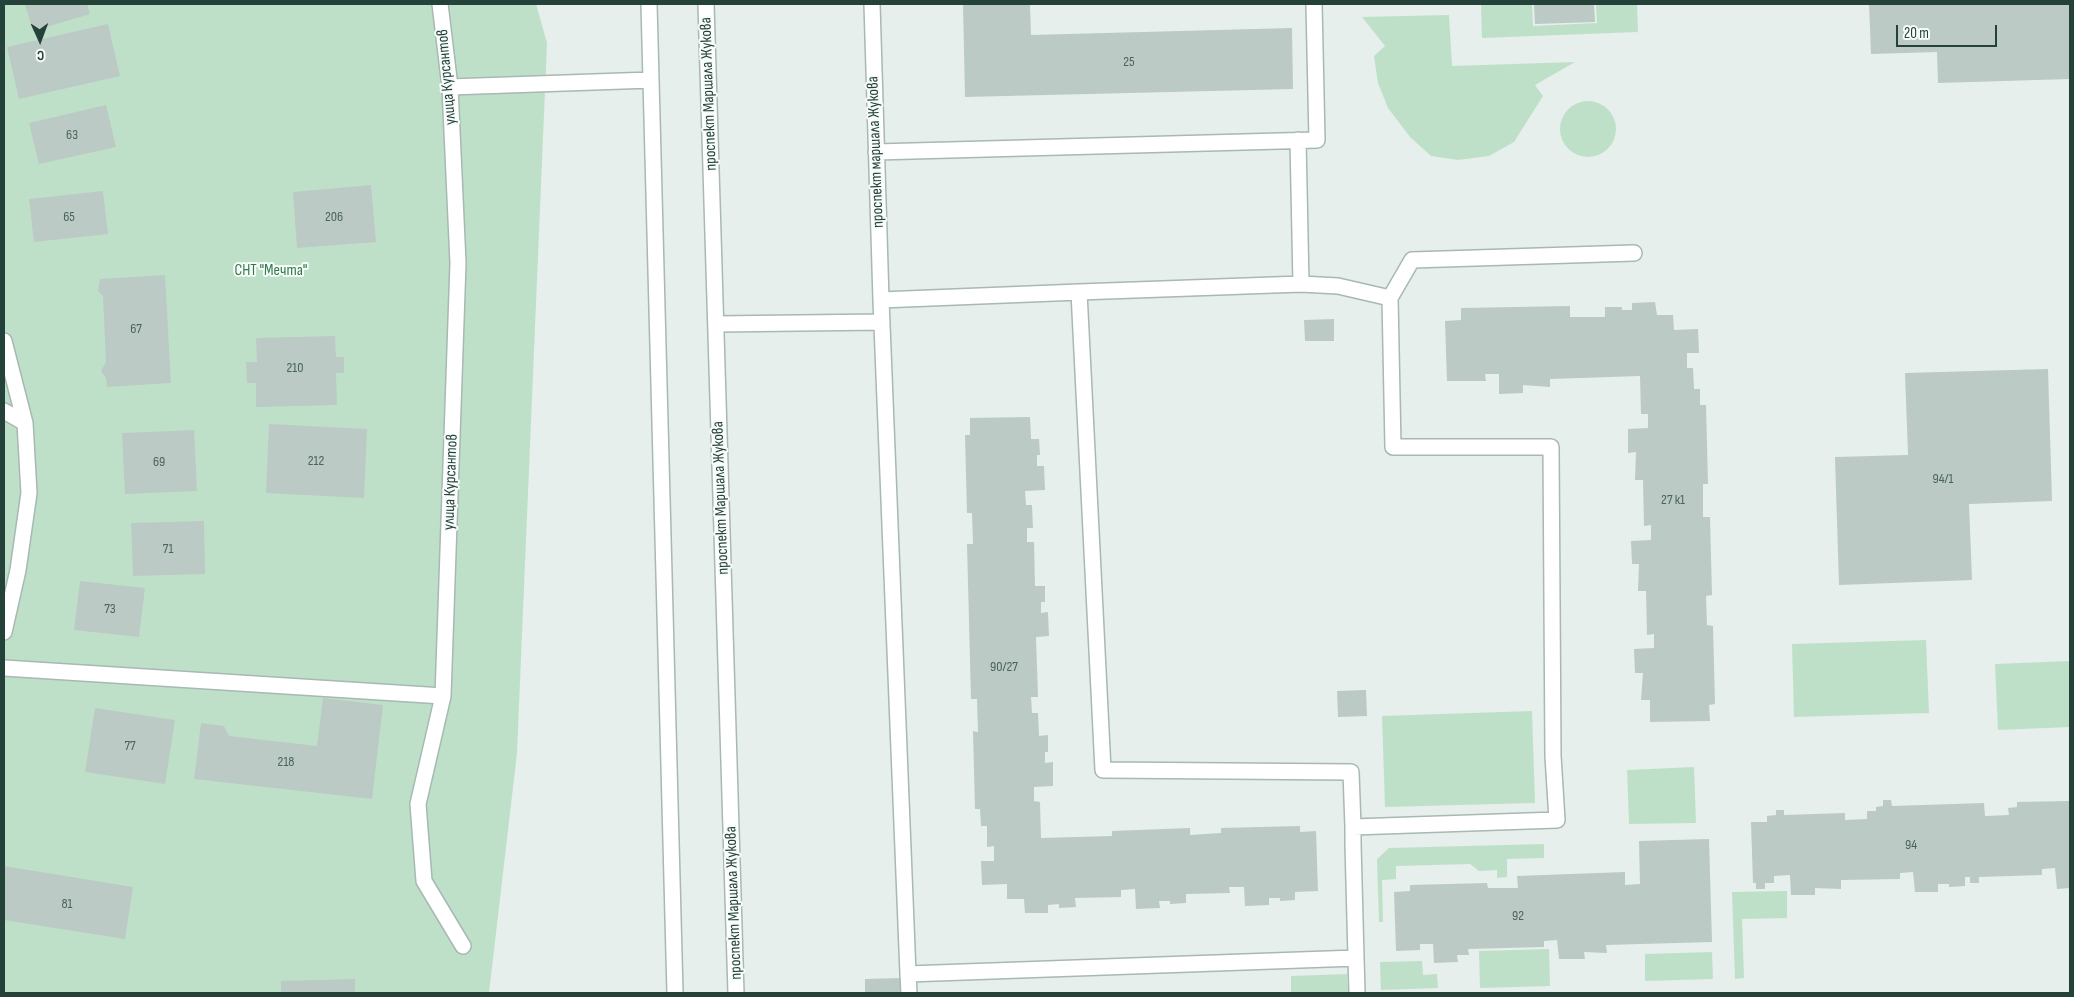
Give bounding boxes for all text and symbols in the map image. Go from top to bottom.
north arrow [15,15,65,65]
scale bar [1899,15,2000,47]
street label: проспект Маршала Жукова [697,17,721,171]
text: 20 m [1904,24,1929,43]
street label: улица Курсантов [433,28,461,126]
text: С [37,47,44,64]
house number: 25 [1123,54,1135,70]
street label: проспект маршала Жукова [864,76,888,228]
house number: 63 [66,127,78,143]
house number: 65 [63,209,75,225]
house number: 206 [325,209,343,225]
park label: СНТ "Мечта" [234,261,308,281]
house number: 67 [130,321,142,337]
house number: 210 [287,360,303,376]
street label: проспект Маршала Жукова [709,421,733,575]
street label: улица Курсантов [440,434,462,530]
house number: 212 [308,453,324,469]
house number: 69 [153,454,165,470]
house number: 94/1 [1932,471,1954,487]
house number: 27 к1 [1661,492,1685,508]
house number: 71 [163,541,173,557]
house number: 73 [104,601,116,617]
house number: 90/27 [990,659,1018,675]
house number: 77 [124,738,136,754]
house number: 218 [278,754,294,770]
street label: проспект Маршала Жукова [722,826,746,980]
house number: 94 [1905,837,1917,853]
house number: 81 [61,896,73,912]
house number: 92 [1512,908,1524,924]

